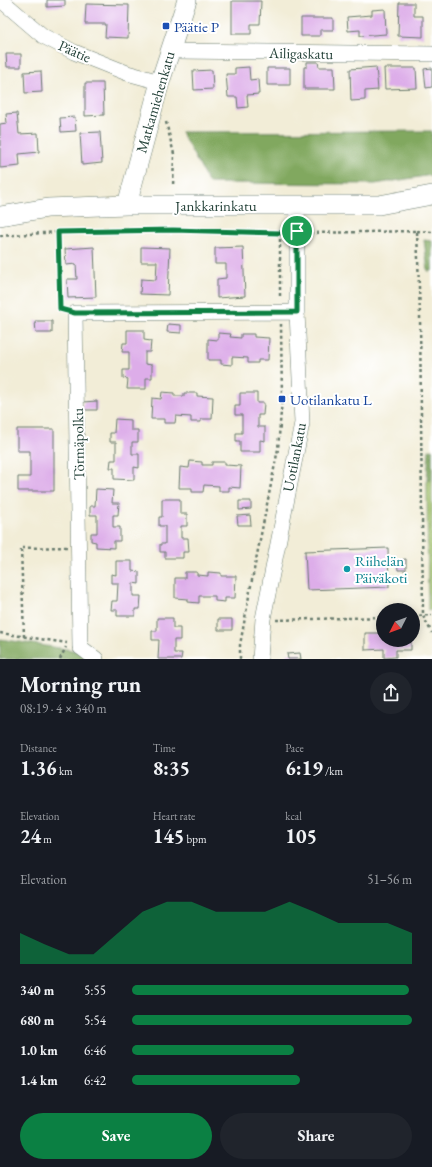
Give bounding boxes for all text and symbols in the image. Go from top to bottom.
place label: Päätie P [174,17,219,36]
marker: Päätie P [161,21,171,31]
street label: Päätie [56,35,94,67]
street label: Ailigaskatu [268,43,333,63]
street label: Matkamiehenkatu [131,49,179,155]
street label: Jankkarinkatu [173,196,257,215]
pin [280,214,314,248]
icon: arrive [286,220,308,242]
place label: Uotilankatu L [290,390,372,409]
marker: Uotilankatu L [277,394,287,404]
street label: Törmäpolku [68,408,88,480]
street label: Uotilankatu [278,421,310,493]
place label: Riihelän Päiväkoti [355,551,408,587]
marker: Riihelän Päiväkoti [342,564,352,574]
north arrow [376,603,420,647]
map controls [376,603,420,647]
text: Morning run [20,670,141,699]
button: share [370,672,412,714]
text: 08:19 · 4 × 340 m [20,700,107,717]
text: Distance [20,741,57,755]
text: Time [153,741,176,755]
text: Pace [285,741,304,755]
text: 1.36 [20,755,57,781]
text: 8:35 [153,755,190,781]
text: 6:19 [285,755,323,781]
text: km [57,764,73,778]
text: /km [323,764,343,778]
text: Elevation [20,809,60,823]
text: Heart rate [153,809,195,823]
text: kcal [285,809,302,823]
text: 24 [20,823,41,849]
text: 145 [153,823,184,849]
text: 105 [285,823,317,849]
text: m [41,832,52,846]
text: bpm [184,832,207,846]
text: Elevation [20,871,67,888]
text: 51–56 m [367,871,412,888]
text: 340 m [20,982,54,999]
text: 5:55 [84,982,106,999]
text: 680 m [20,1012,54,1029]
text: 5:54 [84,1012,106,1029]
text: 1.0 km [20,1042,58,1059]
text: 6:46 [84,1042,106,1059]
text: 1.4 km [20,1072,58,1089]
text: 6:42 [84,1072,106,1089]
button: Save [20,1113,212,1159]
button: Share [220,1113,412,1159]

